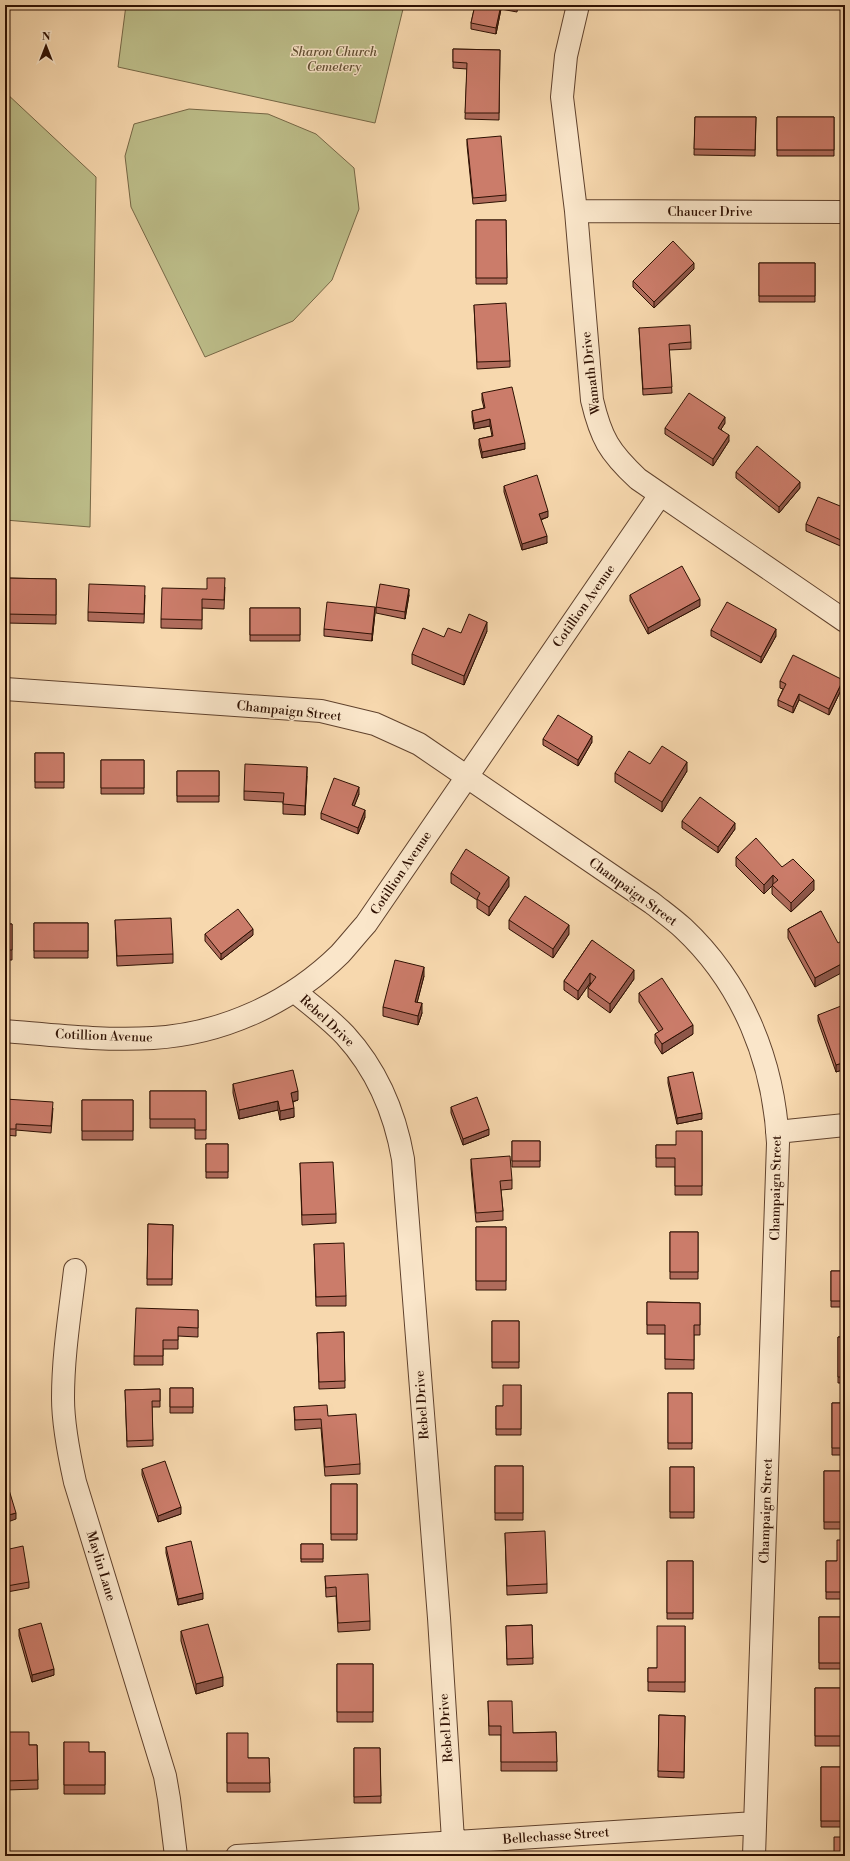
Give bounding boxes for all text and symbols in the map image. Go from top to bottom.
north arrow [26,26,66,66]
text: N [42,30,51,44]
park label: Sharon Church Cemetery [291,44,378,75]
street label: Chaucer Drive [667,204,753,220]
street label: Wamath Drive [578,330,604,417]
street label: Cotillion Avenue [549,561,619,651]
street label: Champaign Street [236,698,343,725]
street label: Cotillion Avenue [367,828,435,918]
street label: Champaign Street [586,855,681,930]
street label: Rebel Drive [296,992,358,1051]
street label: Cotillion Avenue [55,1026,153,1046]
street label: Champaign Street [767,1135,785,1241]
street label: Rebel Drive [412,1370,432,1440]
street label: Champaign Street [756,1458,776,1564]
street label: Maylin Lane [83,1529,119,1603]
street label: Rebel Drive [436,1693,456,1763]
street label: Bellechasse Street [501,1824,610,1848]

